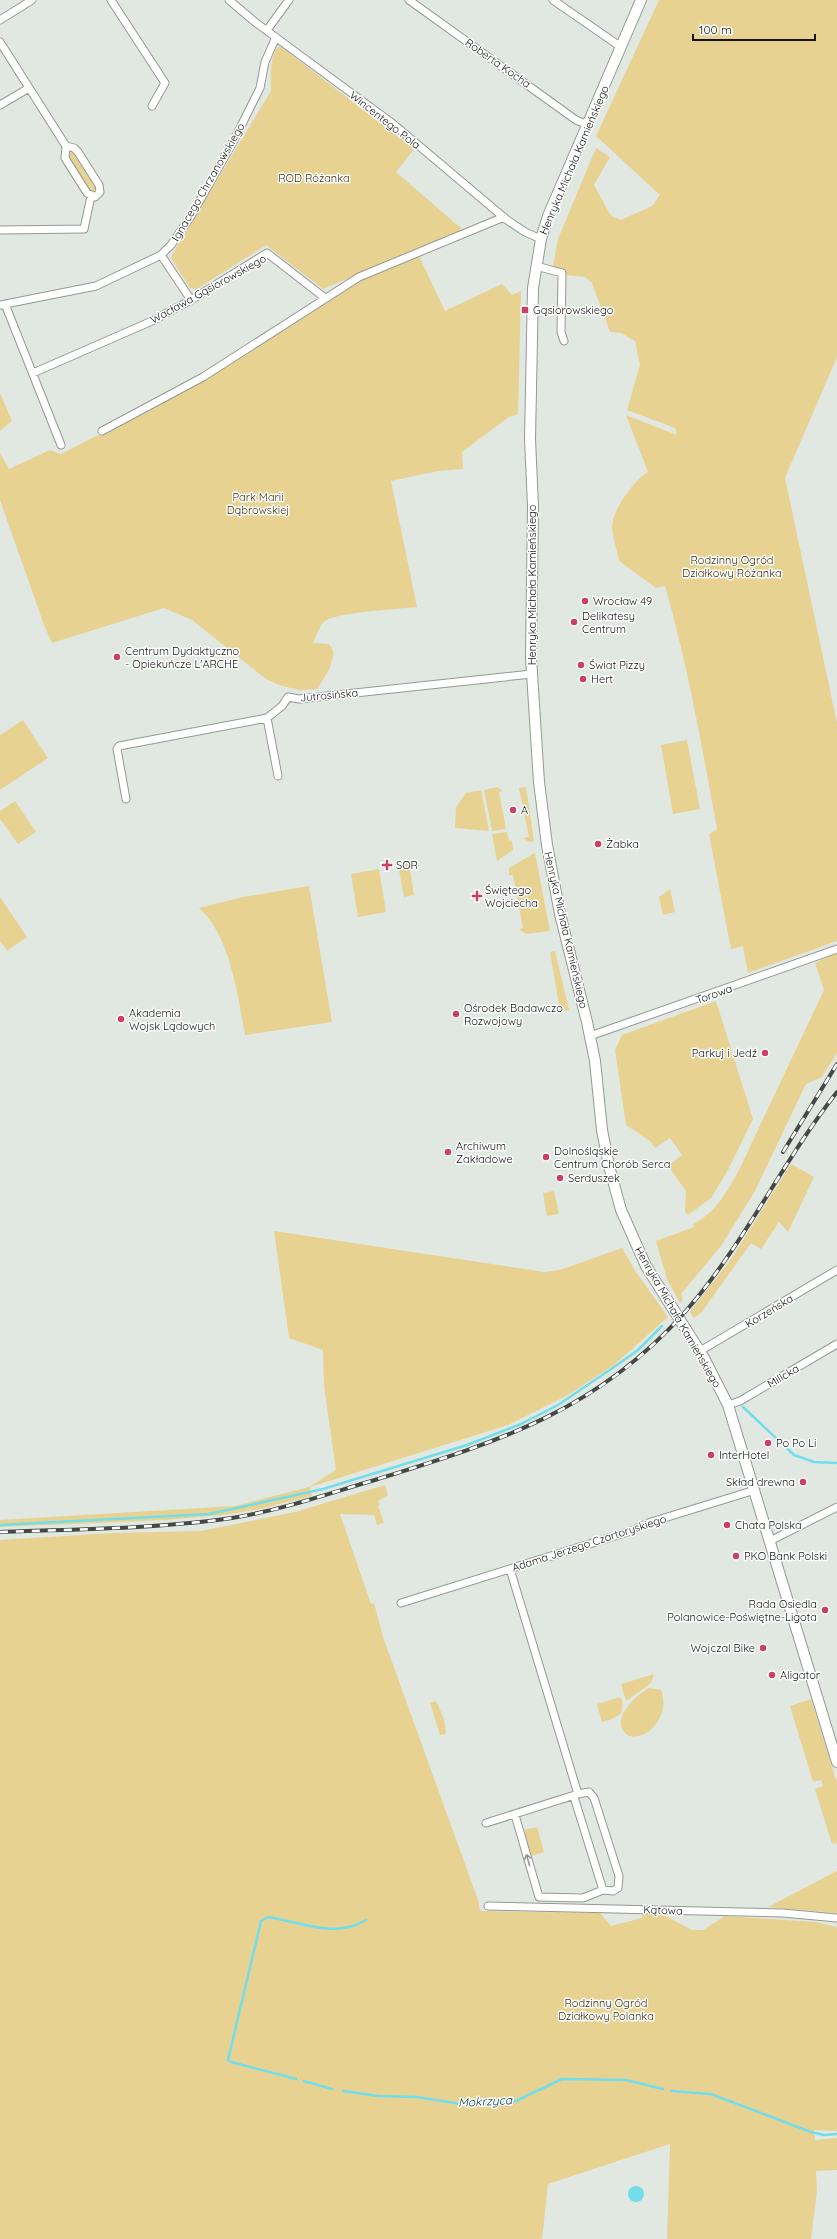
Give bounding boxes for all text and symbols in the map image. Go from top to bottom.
scale bar [693,16,815,42]
text: 100 m [699,22,732,37]
street label: Roberta Kocha [462,35,534,91]
street label: Henryka Michała Kamieńskiego [536,83,612,237]
street label: Wincentego Pola [347,88,423,152]
street label: Ignacego Chrzanowskiego [168,120,248,244]
park label: ROD Różanka [278,171,350,185]
street label: Wacława Gąsiorowskiego [148,251,269,327]
place label: Gąsiorowskiego [533,303,614,317]
marker: Gąsiorowskiego [520,305,530,315]
park label: Park Marii Dąbrowskiej [227,490,289,517]
street label: Henryka Michała Kamieńskiego [525,504,539,665]
park label: Rodzinny Ogród Działkowy Różanka [682,553,782,580]
place label: Wrocław 49 [593,594,652,608]
marker: Wrocław 49 [580,596,590,606]
place label: Delikatesy Centrum [582,609,635,636]
marker: Delikatesy Centrum [569,617,579,627]
place label: Centrum Dydaktyczno - Opiekuńcze L'ARCHE [125,644,240,671]
marker: Centrum Dydaktyczno - Opiekuńcze L'ARCHE [112,652,122,662]
place label: Świat Pizzy [589,658,645,672]
marker: Świat Pizzy [576,660,586,670]
place label: Hert [591,672,613,686]
marker: Hert [578,674,588,684]
street label: Jutrosińska [299,685,359,705]
place label: A [521,803,528,817]
marker: A [508,805,518,815]
place label: Żabka [606,837,639,851]
marker: Żabka [593,839,603,849]
street label: Henryka Michała Kamieńskiego [541,850,591,1010]
place label: SOR [396,858,418,872]
marker: SOR [381,859,393,871]
place label: Świętego Wojciecha [485,883,538,910]
marker: Świętego Wojciecha [472,891,482,901]
street label: Torowa [694,981,734,1007]
place label: Ośrodek Badawczo Rozwojowy [464,1001,563,1028]
place label: Akademia Wojsk Lądowych [129,1006,215,1033]
marker: Ośrodek Badawczo Rozwojowy [451,1009,461,1019]
marker: Akademia Wojsk Lądowych [116,1014,126,1024]
place label: Parkuj i Jedź [692,1046,757,1060]
marker: Parkuj i Jedź [760,1048,770,1058]
place label: Archiwum Zakładowe [456,1139,513,1166]
place label: Dolnośląskie Centrum Chorób Serca [554,1144,670,1171]
marker: Archiwum Zakładowe [443,1147,453,1157]
marker: Dolnośląskie Centrum Chorób Serca [541,1152,551,1162]
place label: Serduszek [568,1171,620,1185]
marker: Serduszek [555,1173,565,1183]
street label: Henryka Michała Kamieńskiego [632,1244,724,1390]
street label: Korzeńska [742,1291,796,1331]
street label: Milicka [765,1361,801,1391]
place label: Po Po Li [776,1436,816,1450]
marker: Po Po Li [763,1438,773,1448]
place label: InterHotel [719,1448,769,1462]
marker: InterHotel [706,1450,716,1460]
place label: Skład drewna [726,1475,795,1489]
marker: Skład drewna [798,1477,808,1487]
street label: Adama Jerzego Czartoryskiego [510,1511,668,1575]
place label: Chata Polska [735,1518,802,1532]
marker: Chata Polska [722,1520,732,1530]
place label: PKO Bank Polski [744,1549,827,1563]
marker: PKO Bank Polski [731,1551,741,1561]
place label: Rada Osiedla Polanowice-Poświętne-Ligota [667,1597,817,1624]
marker: Rada Osiedla Polanowice-Poświętne-Ligota [820,1605,830,1615]
place label: Wojczal Bike [690,1641,755,1655]
marker: Wojczal Bike [758,1643,768,1653]
place label: Aligator [780,1668,821,1682]
marker: Aligator [767,1670,777,1680]
one-way arrow [524,1854,531,1867]
street label: Kątowa [643,1902,683,1918]
park label: Rodzinny Ogród Działkowy Polanka [558,1996,654,2023]
water label: Mokrzyca [458,2092,513,2110]

